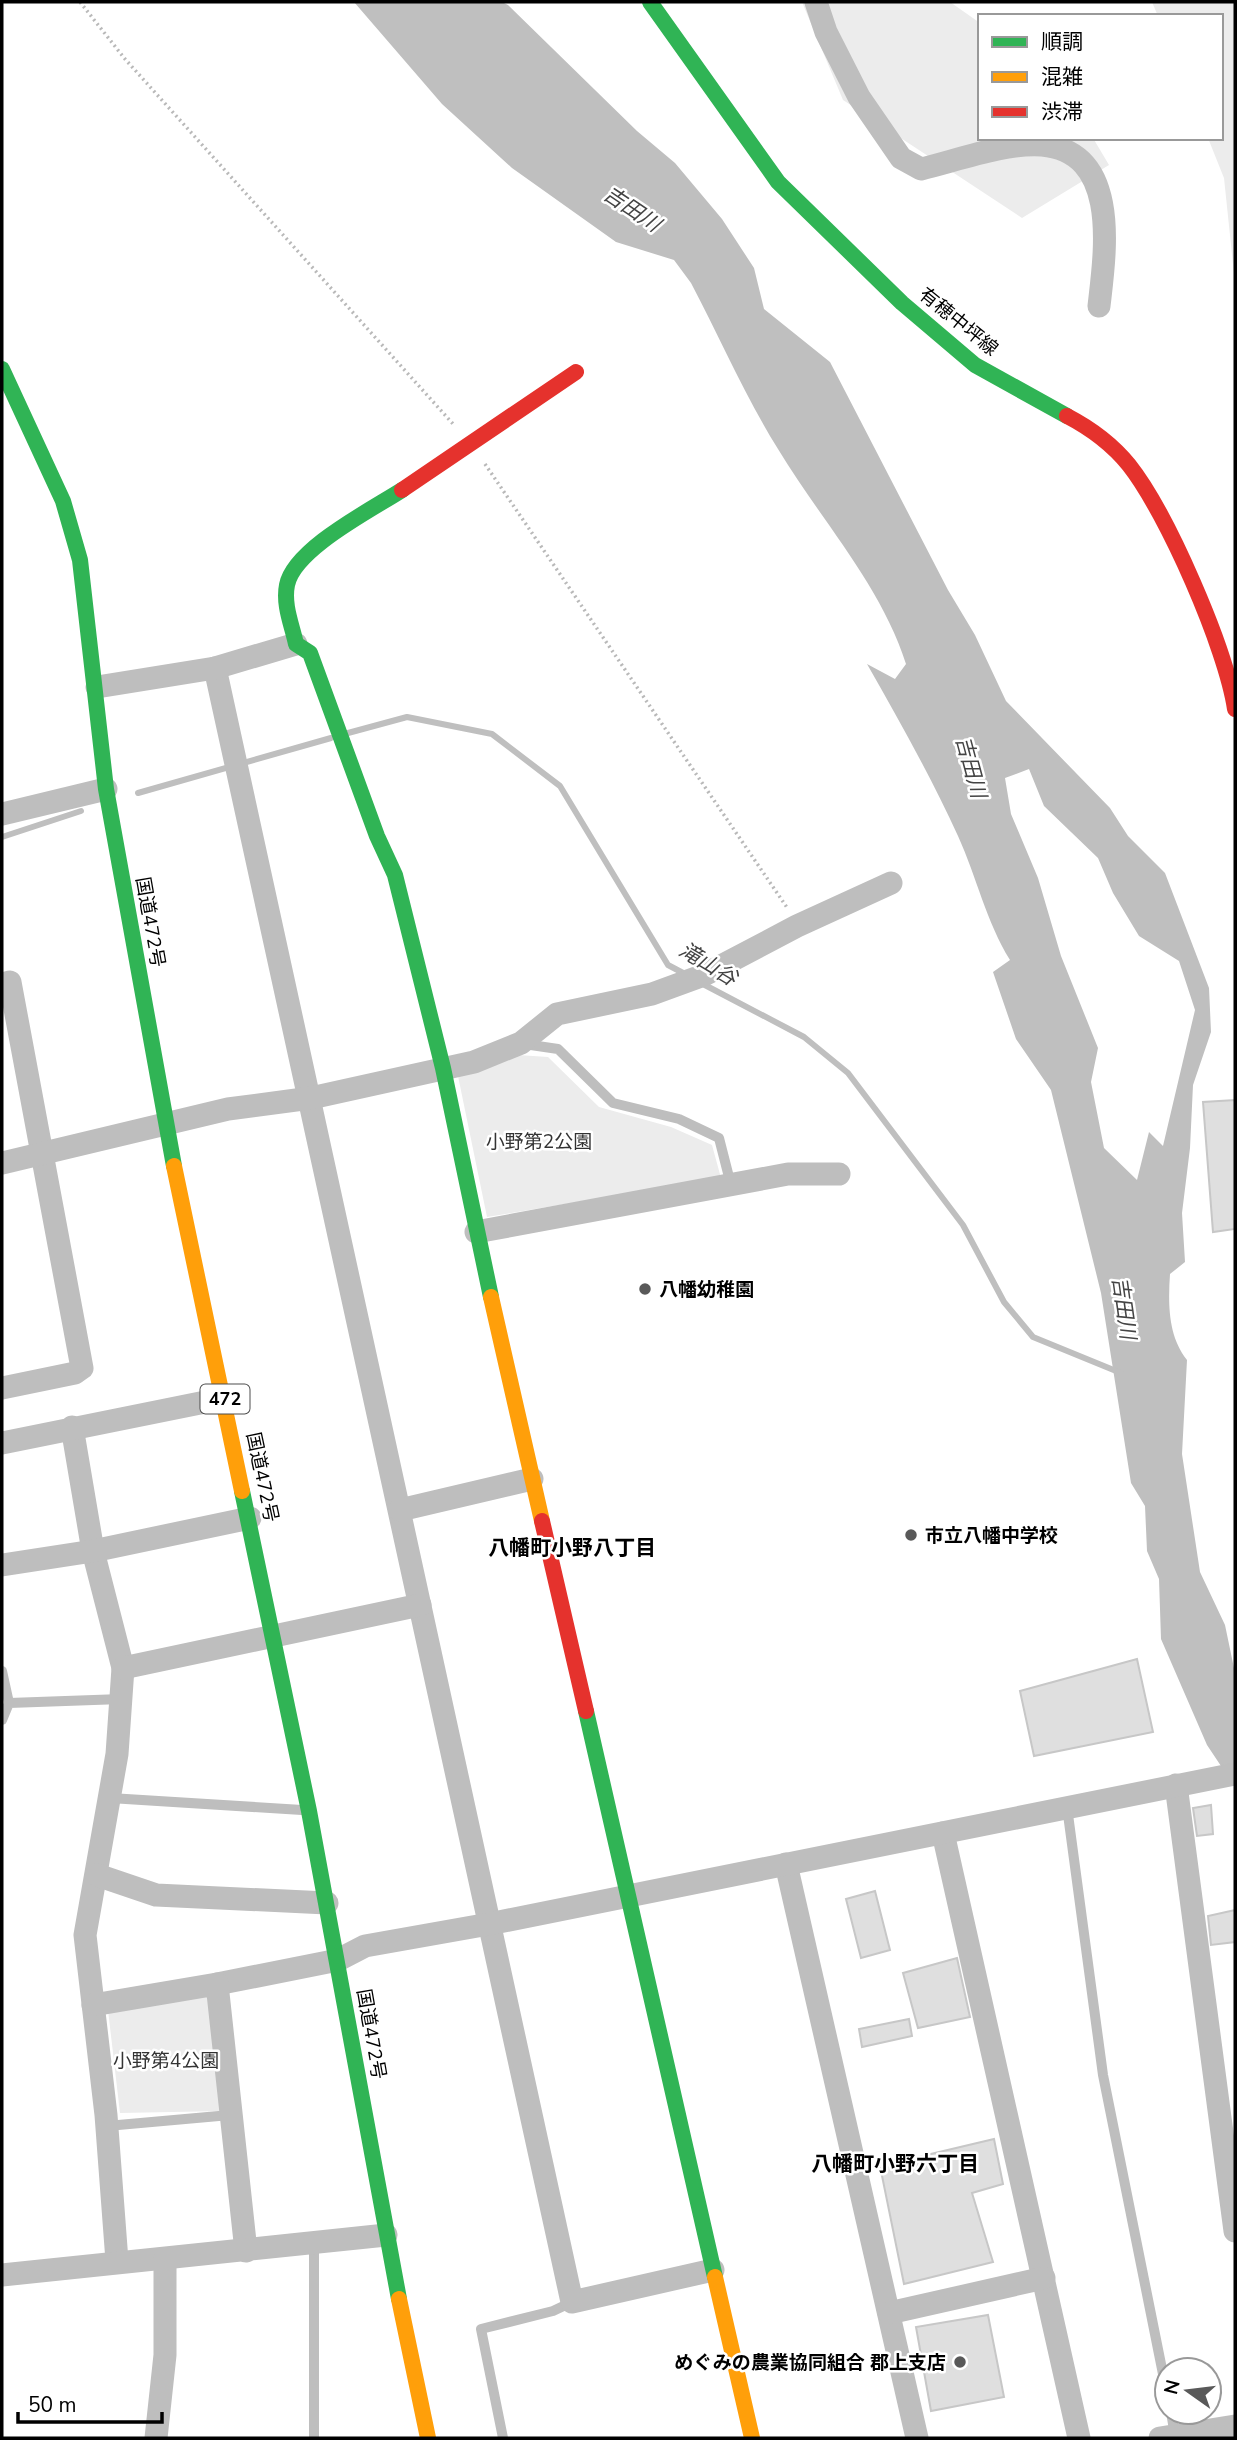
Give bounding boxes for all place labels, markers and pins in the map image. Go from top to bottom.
place label: 八幡幼稚園 [659,1277,754,1303]
marker: 八幡幼稚園 [637,1281,653,1297]
place label: 市立八幡中学校 [925,1523,1058,1549]
marker: 市立八幡中学校 [903,1527,919,1543]
place label: めぐみの農業協同組合 郡上支店 [674,2350,946,2376]
marker: めぐみの農業協同組合 郡上支店 [952,2354,968,2370]

